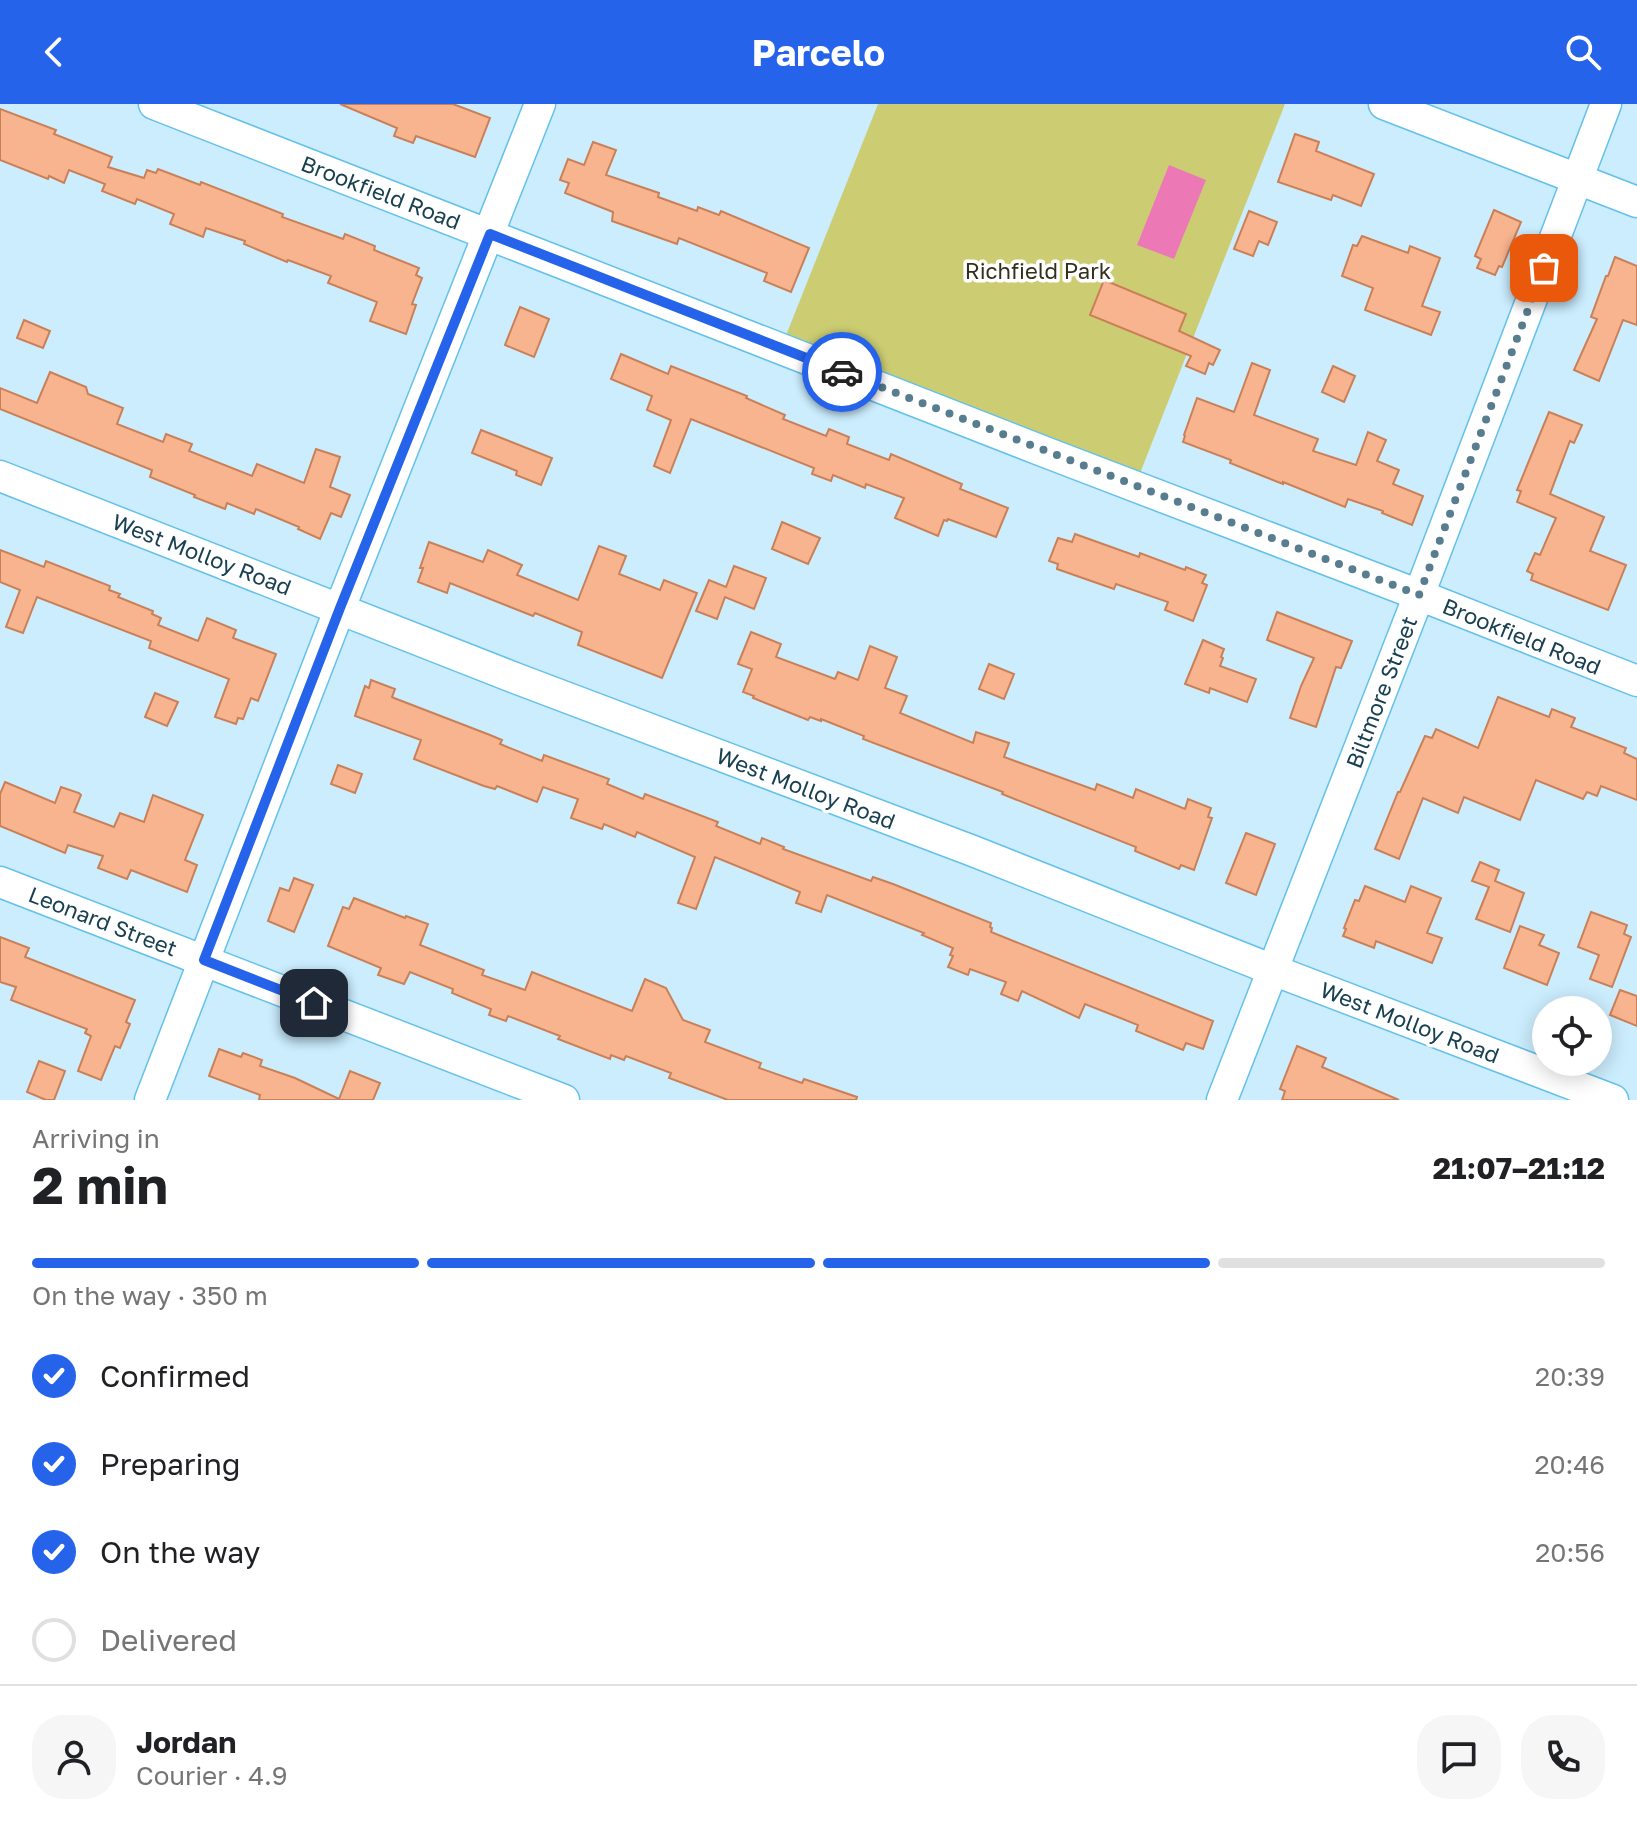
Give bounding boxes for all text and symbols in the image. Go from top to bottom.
icon: back [32,30,76,74]
icon: search [1561,30,1605,74]
text: Parcelo [752,31,885,74]
street label: Brookfield Road [298,149,464,235]
pin [1510,234,1578,302]
icon: bag [1522,246,1566,290]
park label: Richfield Park [965,257,1111,284]
courier [802,332,882,412]
icon: car [820,350,864,394]
street label: West Molloy Road [109,507,295,601]
street label: Brookfield Road [1439,592,1605,680]
street label: Biltmore Street [1340,612,1422,772]
street label: West Molloy Road [713,741,899,835]
street label: Leonard Street [25,880,181,962]
pin [280,969,348,1037]
street label: West Molloy Road [1317,975,1503,1069]
icon: home [292,981,336,1025]
map controls [1532,996,1612,1076]
button: locate [1532,996,1612,1076]
text: Arriving in [32,1123,160,1154]
text: 21:07–21:12 [1433,1150,1605,1186]
text: 2 min [32,1153,168,1215]
text: On the way · 350 m [32,1280,268,1311]
icon: check [32,1354,76,1398]
text: Confirmed [100,1358,250,1394]
text: 20:39 [1535,1361,1605,1392]
icon: check [32,1442,76,1486]
text: Preparing [100,1446,241,1482]
text: 20:46 [1534,1449,1605,1480]
icon: check [32,1530,76,1574]
text: On the way [100,1534,260,1570]
text: 20:56 [1535,1537,1605,1568]
text: Delivered [100,1622,237,1658]
button: person [32,1715,116,1799]
button: chat [1417,1715,1501,1799]
button: phone [1521,1715,1605,1799]
text: Jordan [136,1724,236,1760]
text: Courier · 4.9 [136,1760,288,1791]

